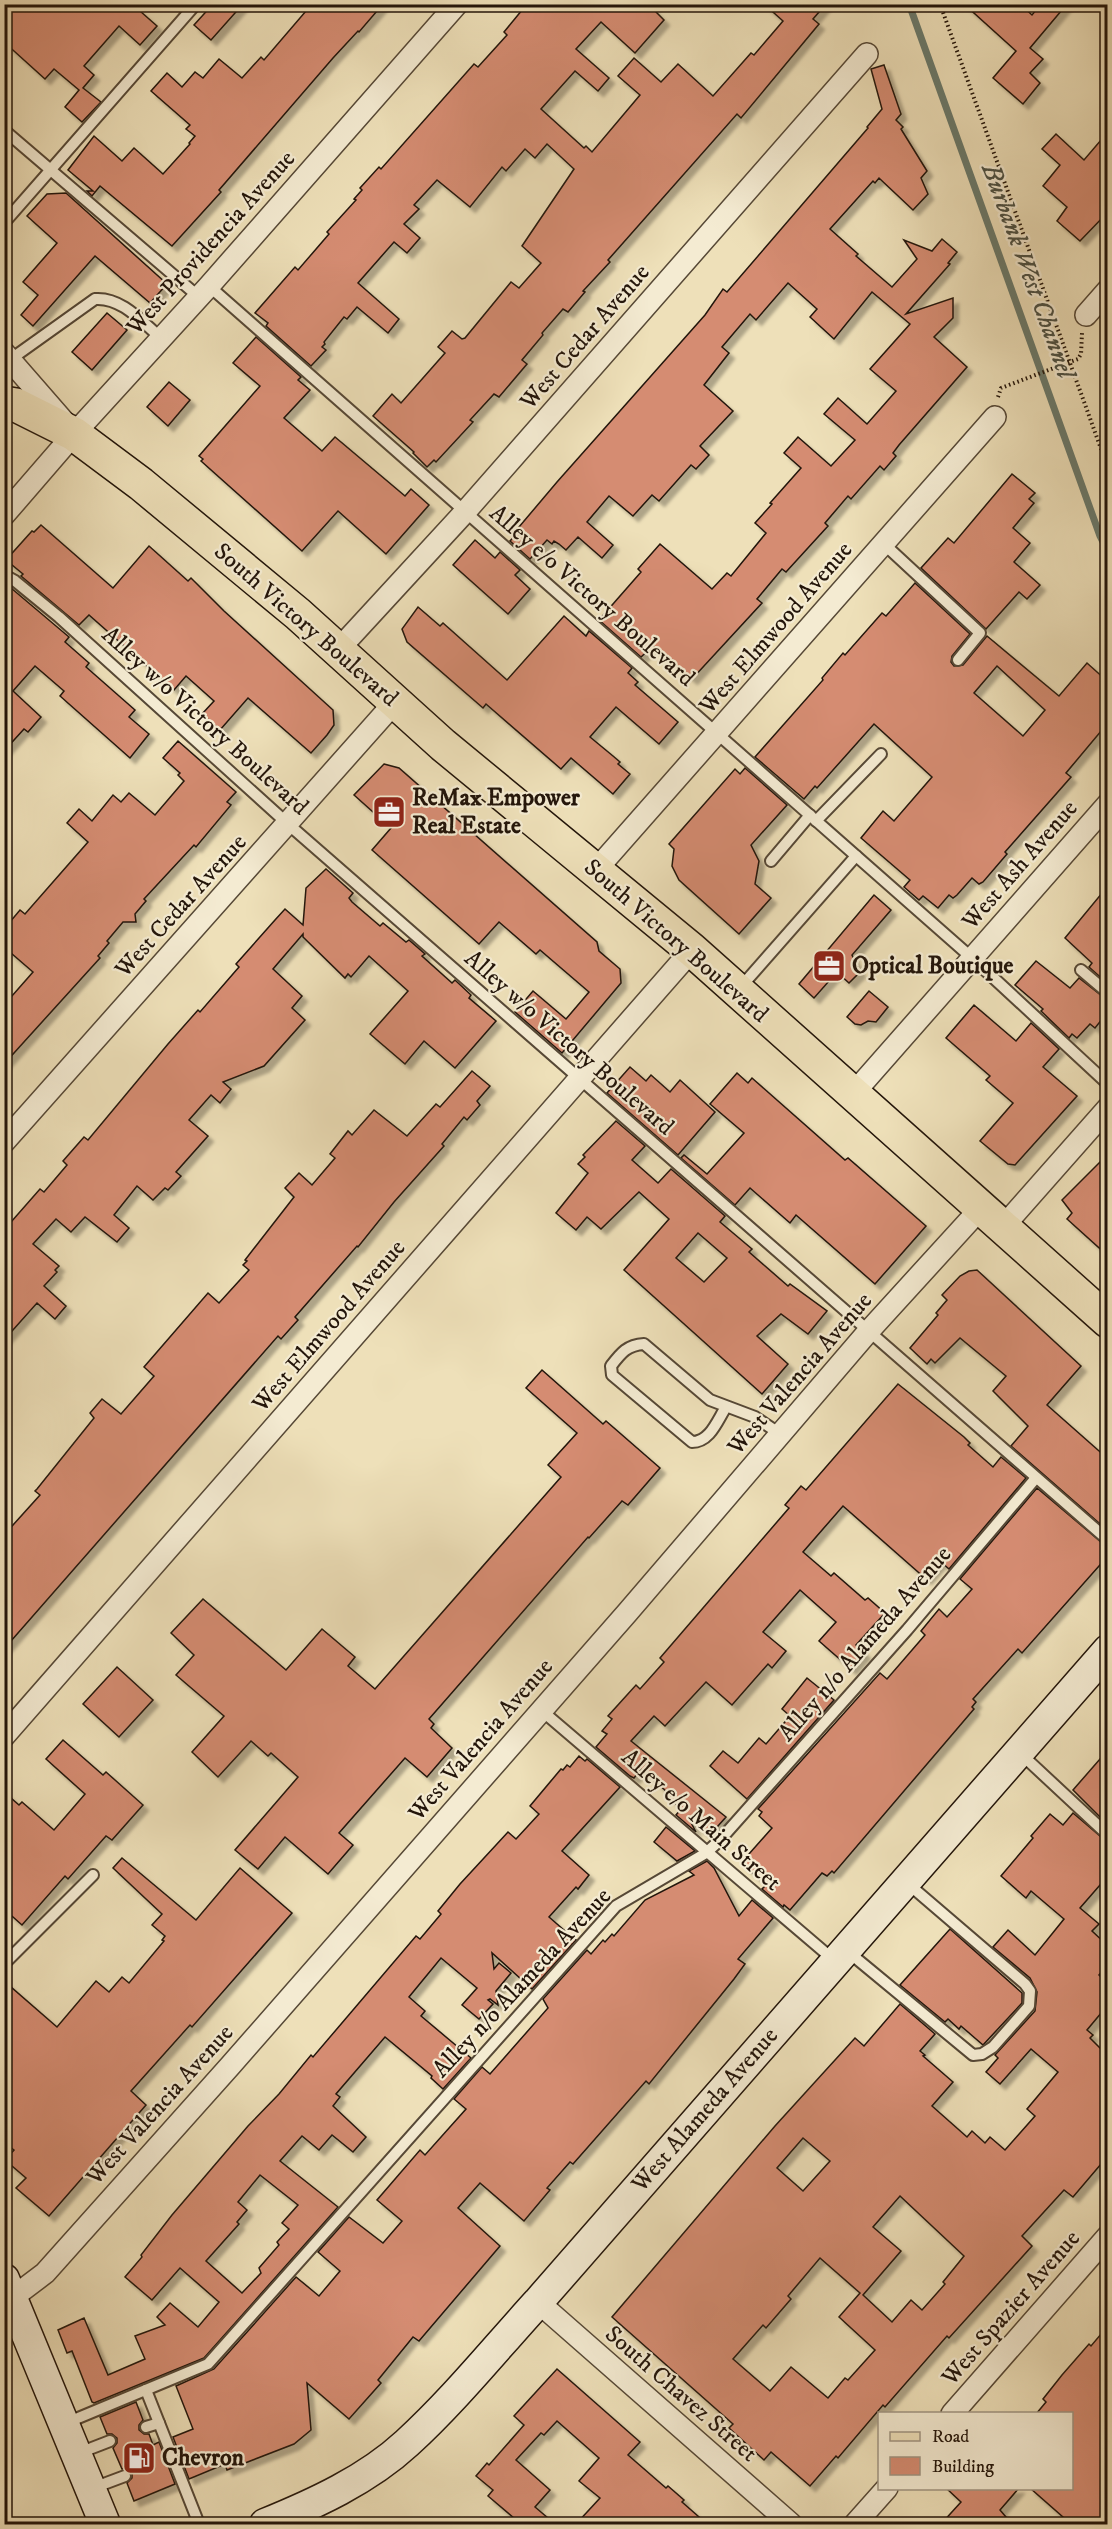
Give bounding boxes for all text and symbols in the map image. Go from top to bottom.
street label: West Providencia Avenue [119,144,302,342]
water label: Burbank West Channel [973,158,1083,386]
street label: West Cedar Avenue [513,258,656,417]
street label: Alley e/o Victory Boulevard [483,498,701,694]
street label: West Elmwood Avenue [692,536,859,721]
street label: South Victory Boulevard [208,537,404,713]
street label: Alley w/o Victory Boulevard [95,620,315,822]
place label: ReMax Empower Real Estate [412,783,581,841]
office icon: ReMax Empower Real Estate [371,794,407,830]
street label: West Ash Avenue [955,794,1084,937]
street label: West Cedar Avenue [108,828,253,985]
street label: South Victory Boulevard [578,853,774,1029]
street label: Alley w/o Victory Boulevard [458,944,680,1142]
office icon: Optical Boutique [811,948,847,984]
place label: Optical Boutique [852,951,1014,981]
street label: West Elmwood Avenue [245,1234,412,1419]
street label: West Valencia Avenue [720,1286,879,1462]
street label: Alley n/o Alameda Avenue [772,1540,958,1748]
street label: West Valencia Avenue [401,1652,560,1828]
street label: Alley e/o Main Street [615,1742,787,1898]
street label: Alley n/o Alameda Avenue [426,1882,618,2084]
street label: West Valencia Avenue [79,2018,240,2192]
street label: West Alameda Avenue [625,2021,785,2199]
street label: West Spazier Avenue [935,2224,1087,2393]
street label: South Chavez Street [598,2319,764,2469]
legend [878,2412,1073,2490]
text: Road [932,2426,969,2448]
fuel station icon: Chevron [121,2440,157,2476]
place label: Chevron [162,2443,245,2473]
text: Building [932,2456,994,2478]

